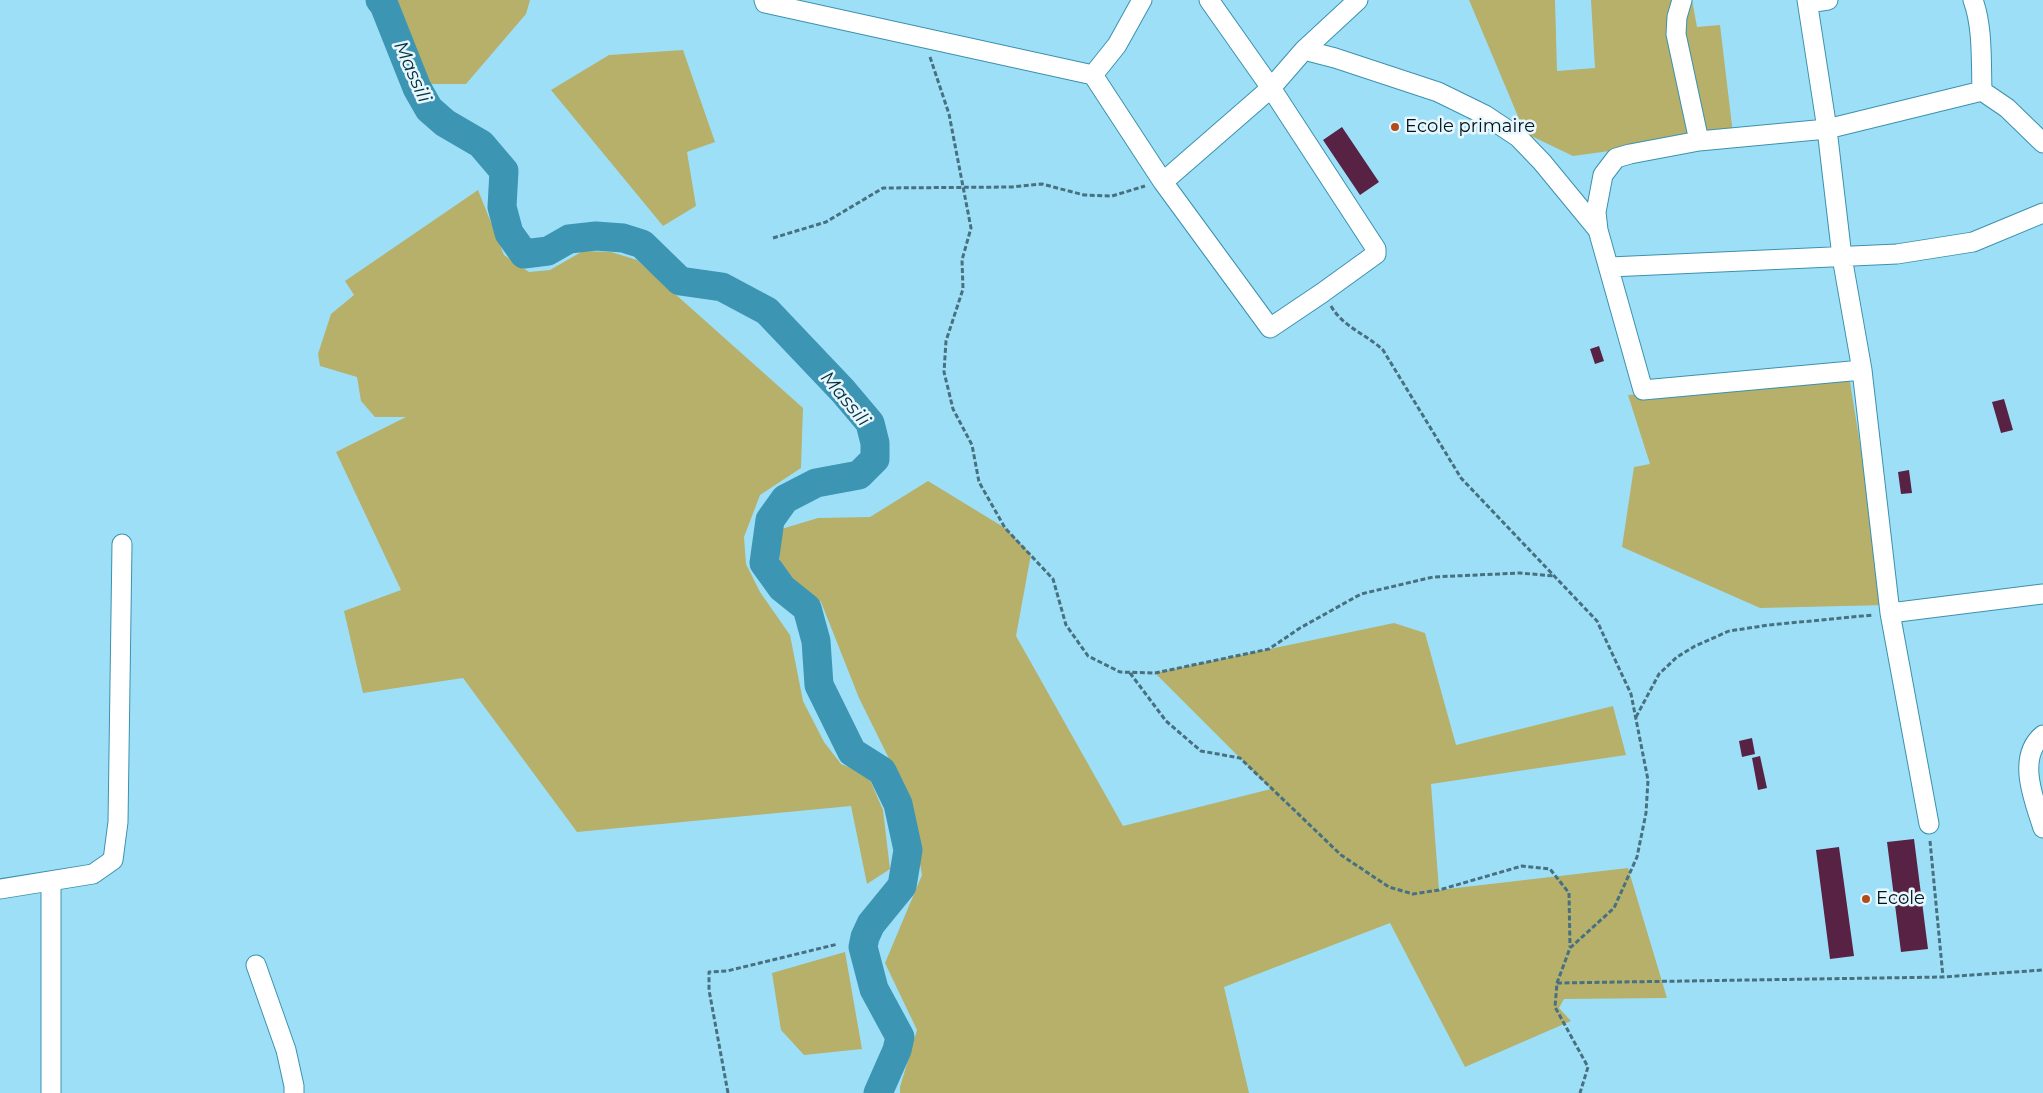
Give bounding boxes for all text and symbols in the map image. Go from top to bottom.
water label: Massili [388,38,436,106]
place label: Ecole primaire [1405,116,1535,138]
marker: Ecole primaire [1389,121,1401,133]
water label: Massili [815,367,875,431]
place label: Ecole [1876,888,1925,910]
marker: Ecole [1860,893,1872,905]

